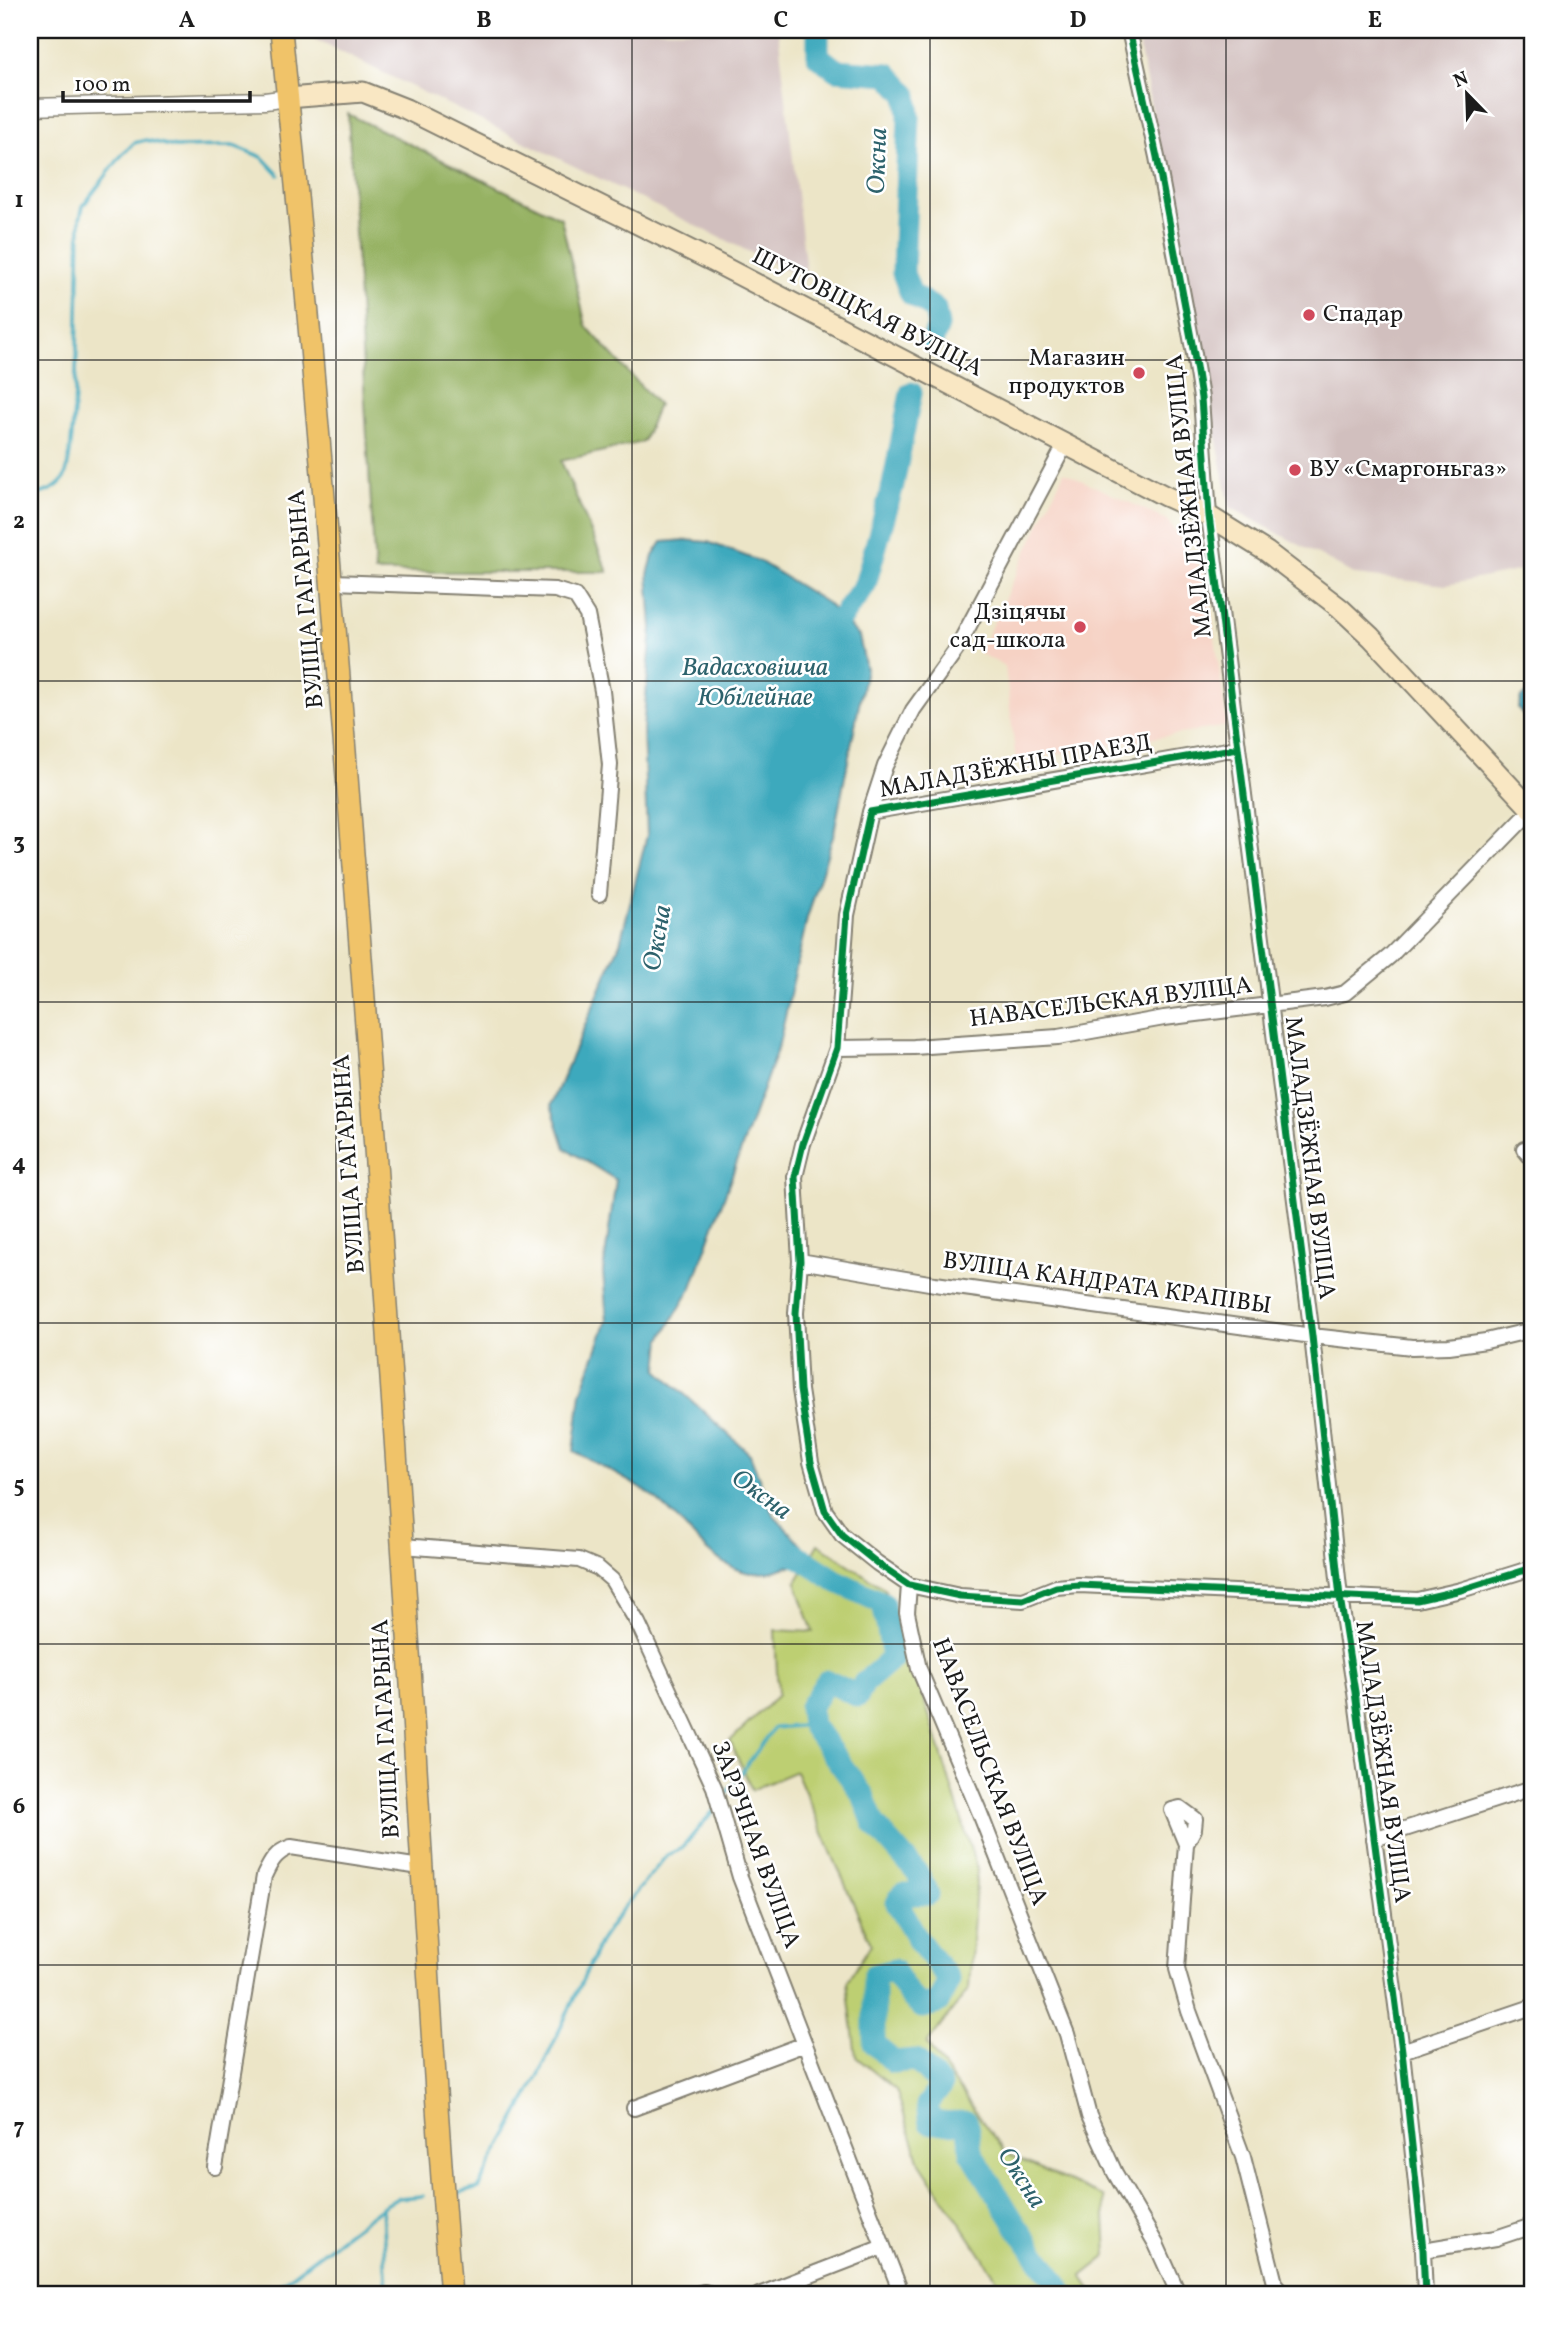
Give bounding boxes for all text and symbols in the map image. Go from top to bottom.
text: A [179,5,195,37]
text: B [476,5,492,37]
text: C [774,5,788,37]
text: D [1070,5,1087,37]
text: E [1368,5,1382,37]
scale bar [63,60,250,104]
north arrow [1432,60,1502,130]
text: N [1450,65,1473,95]
text: 100 m [74,71,131,100]
water label: Оксна [859,127,897,195]
text: 1 [14,185,24,217]
street label: ШУТОВІЦКАЯ ВУЛІЦА [746,240,989,386]
place label: Спадар [1323,298,1403,332]
marker: Спадар [1301,307,1317,323]
place label: Магазин продуктов [1008,342,1125,404]
street label: МАЛАДЗЁЖНАЯ ВУЛІЦА [1158,352,1222,639]
marker: Магазин продуктов [1131,365,1147,381]
place label: ВУ «Смаргоньгаз» [1309,453,1507,487]
marker: ВУ «Смаргоньгаз» [1287,462,1303,478]
street label: ВУЛІЦА ГАГАРЫНА [280,488,334,710]
text: 2 [13,506,25,538]
place label: Дзіцячы сад-школа [949,596,1066,658]
marker: Дзіцячы сад-школа [1072,619,1088,635]
water label: Вадасховішча Юбілейнае [682,650,828,716]
street label: МАЛАДЗЁЖНЫ ПРАЕЗД [877,726,1155,808]
text: 3 [13,827,25,859]
water label: Оксна [634,902,682,974]
street label: НАВАСЕЛЬСКАЯ ВУЛІЦА [968,969,1254,1037]
street label: МАЛАДЗЁЖНАЯ ВУЛІЦА [1275,1015,1343,1302]
street label: ВУЛІЦА ГАГАРЫНА [325,1053,375,1275]
text: 4 [12,1148,26,1180]
street label: ВУЛІЦА КАНДРАТА КРАПІВЫ [941,1244,1273,1324]
water label: Оксна [723,1461,799,1529]
text: 5 [13,1470,25,1502]
street label: ВУЛІЦА ГАГАРЫНА [364,1618,410,1840]
street label: МАЛАДЗЁЖНАЯ ВУЛІЦА [1345,1619,1419,1905]
street label: НАВАСЕЛЬСКАЯ ВУЛІЦА [922,1633,1056,1911]
street label: ЗАРЭЧНАЯ ВУЛІЦА [702,1737,808,1954]
text: 6 [13,1791,25,1823]
text: 7 [14,2112,25,2144]
water label: Оксна [988,2140,1054,2216]

